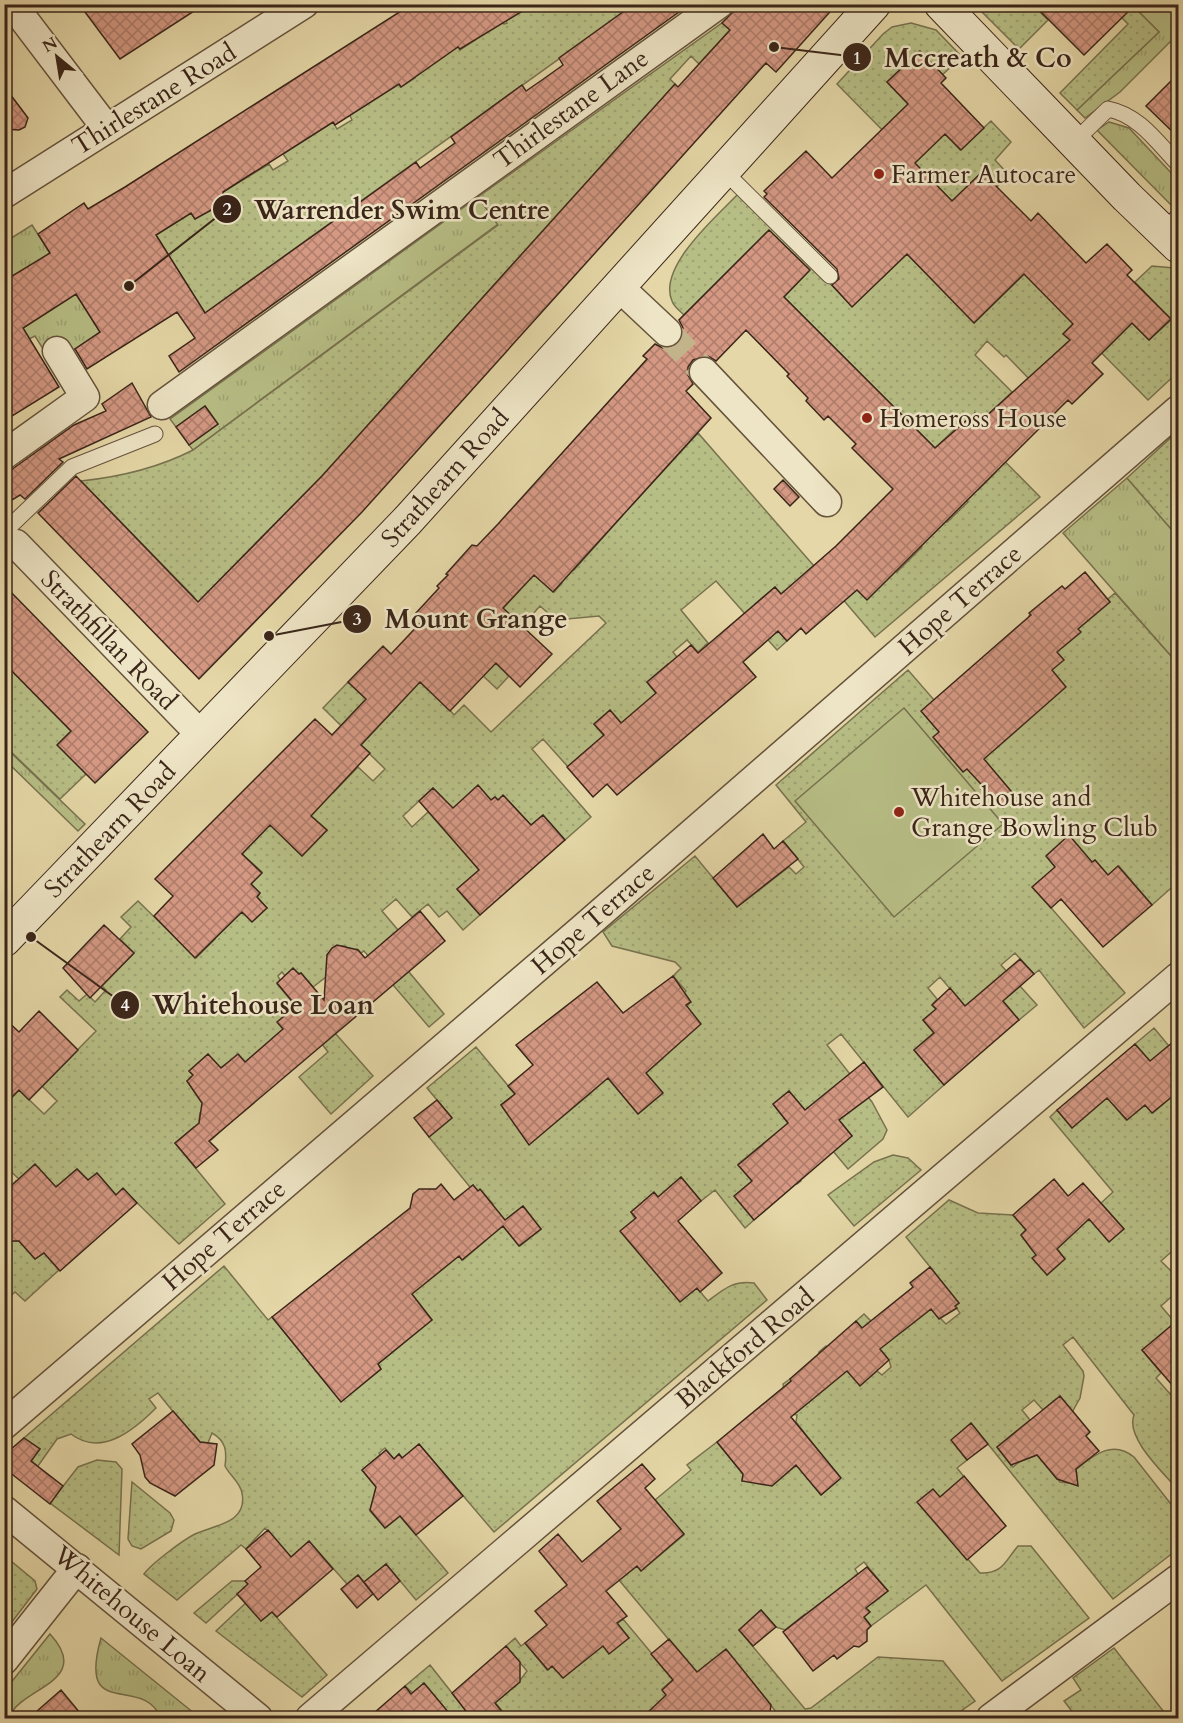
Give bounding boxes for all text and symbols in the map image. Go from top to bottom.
north arrow [27,27,87,87]
text: N [38,32,62,58]
street label: Thirlestane Road [65,34,243,164]
callout: Mccreath & Co [842,35,1084,80]
text: Mccreath & Co [884,40,1072,77]
street label: Thirlestane Lane [486,41,656,177]
text: 1 [852,46,862,71]
place label: Farmer Autocare [891,157,1076,192]
marker: Farmer Autocare [872,167,886,181]
callout: Warrender Swim Centre [212,187,562,232]
text: Warrender Swim Centre [253,192,550,229]
text: 2 [222,197,232,222]
street label: Strathearn Road [373,401,517,555]
place label: Homeross House [879,401,1067,436]
marker: Homeross House [860,411,874,425]
street label: Hope Terrace [891,537,1029,663]
street label: Strathfillan Road [33,562,185,718]
callout: Mount Grange [342,596,580,641]
text: Mount Grange [384,601,568,638]
text: 3 [352,607,362,632]
street label: Strathearn Road [36,754,184,905]
place label: Whitehouse and Grange Bowling Club [910,780,1158,845]
marker: Whitehouse and Grange Bowling Club [892,805,906,819]
street label: Hope Terrace [524,856,662,982]
callout: Whitehouse Loan [110,982,386,1027]
text: Whitehouse Loan [151,987,375,1024]
text: 4 [120,993,130,1018]
street label: Hope Terrace [155,1172,293,1298]
street label: Blackford Road [668,1280,822,1416]
street label: Whitehouse Loan [45,1537,219,1691]

